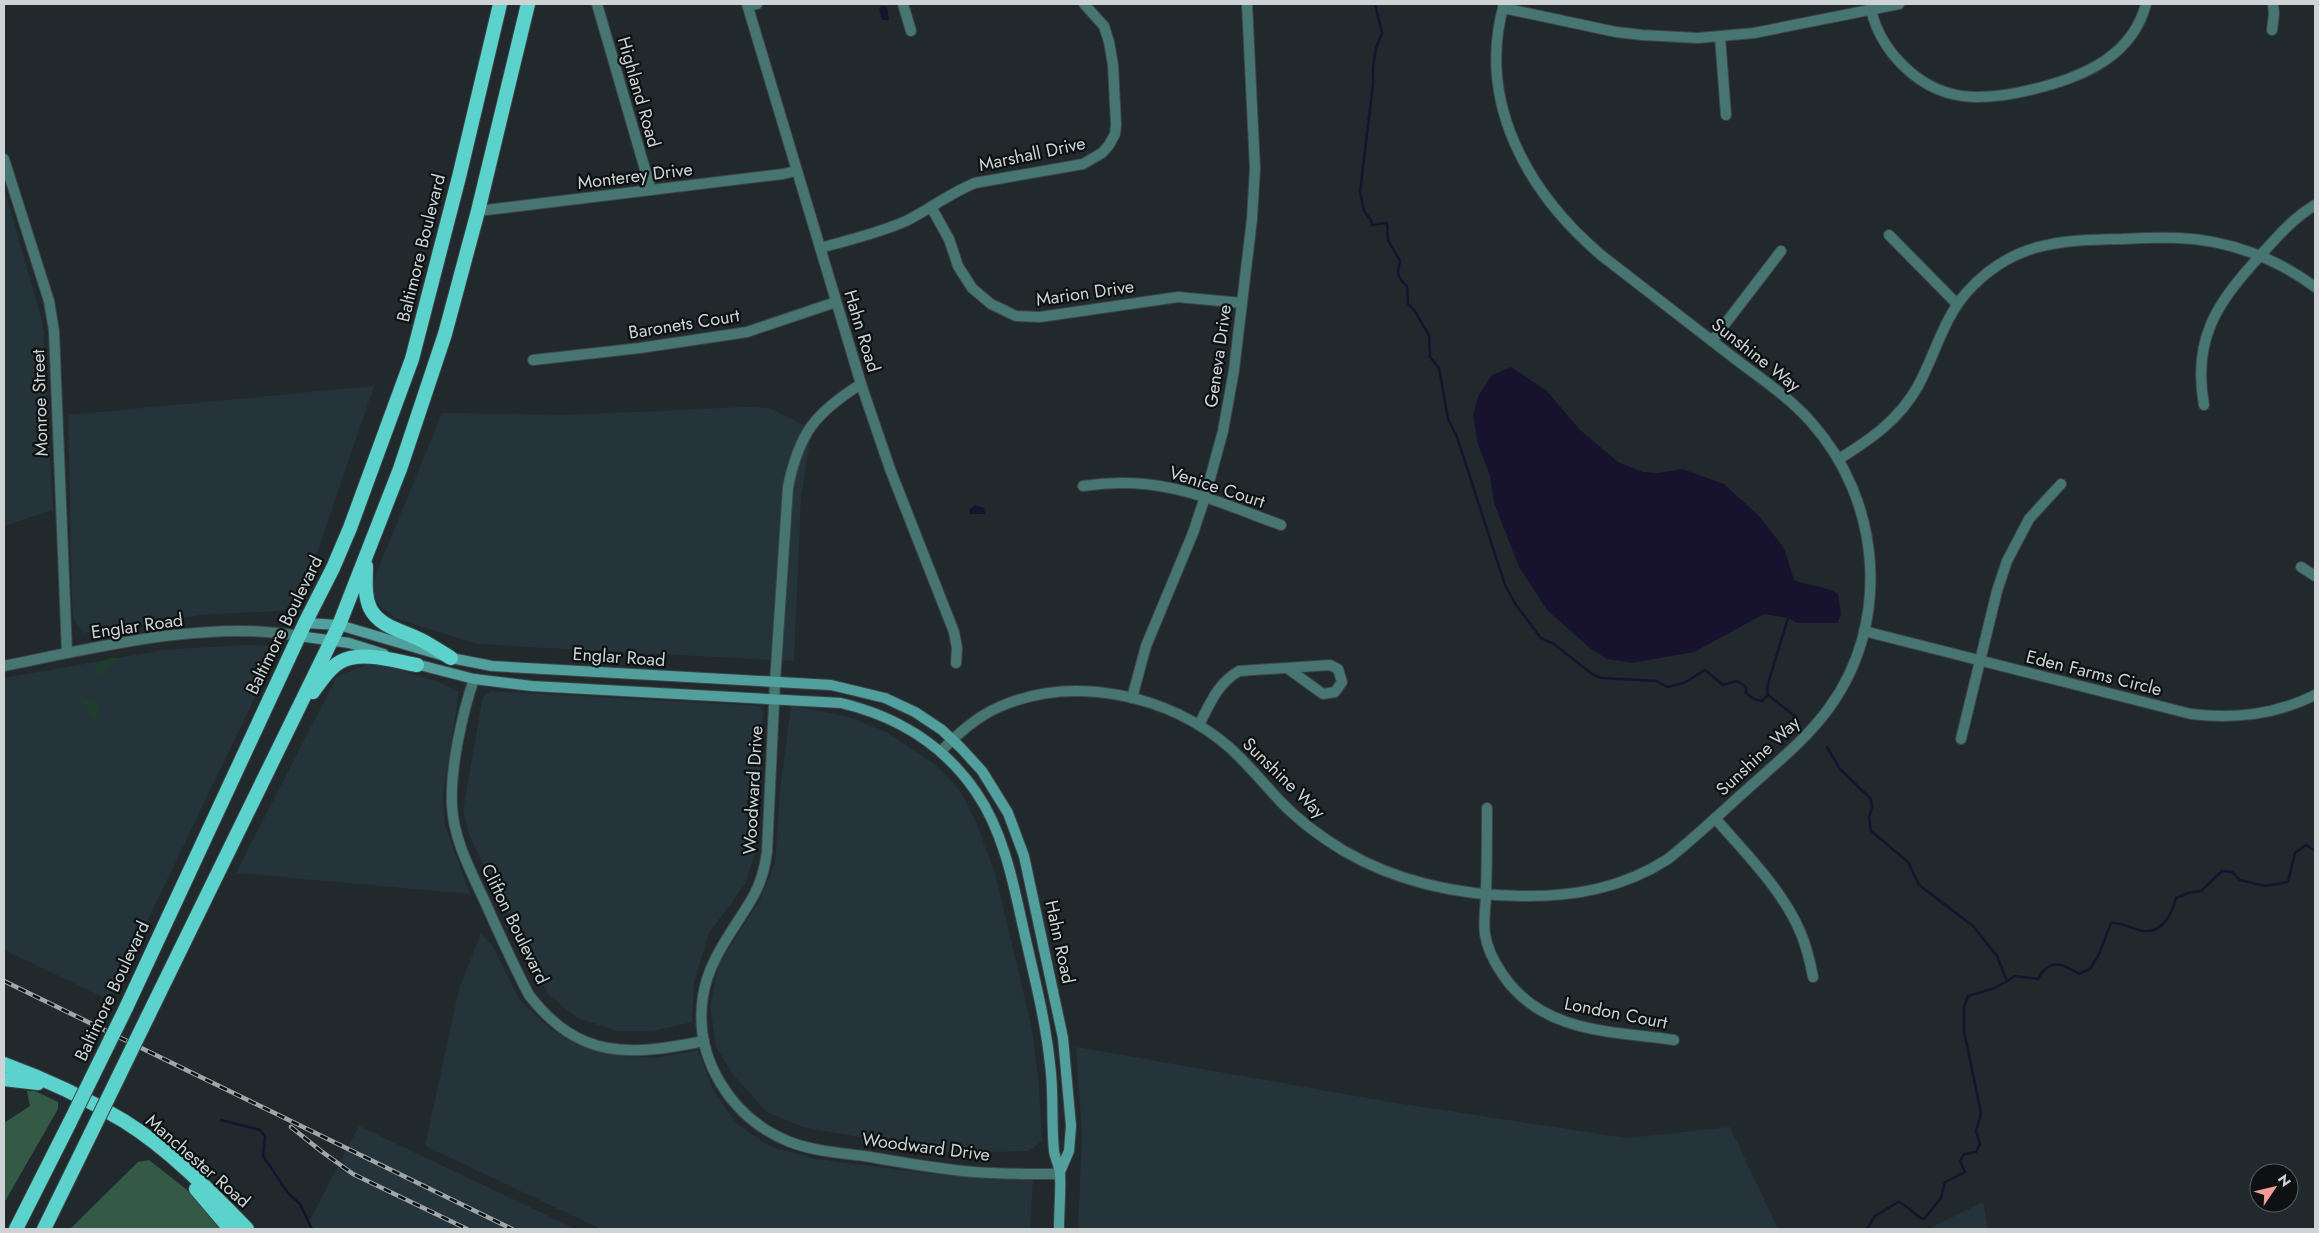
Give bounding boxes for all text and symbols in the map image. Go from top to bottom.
street label: Highland Road [611,34,667,150]
street label: Marshall Drive [976,130,1088,178]
street label: Monterey Drive [576,156,694,196]
street label: Baltimore Boulevard [390,171,452,325]
street label: Marion Drive [1034,273,1136,313]
street label: Hahn Road [837,287,887,375]
street label: Baronets Court [627,302,742,346]
street label: Geneva Drive [1198,303,1238,409]
street label: Sunshine Way [1706,312,1806,398]
street label: Monroe Street [25,348,55,457]
street label: Venice Court [1166,459,1269,515]
street label: Baltimore Boulevard [239,551,329,699]
street label: Englar Road [89,607,185,645]
street label: Englar Road [572,641,666,673]
street label: Eden Farms Circle [2023,644,2165,702]
street label: Sunshine Way [1710,710,1806,802]
street label: Woodward Drive [737,725,769,855]
street label: Sunshine Way [1237,732,1331,824]
street label: Clifton Boulevard [475,860,555,988]
street label: Hahn Road [1038,898,1082,986]
street label: Baltimore Boulevard [68,917,156,1065]
street label: London Court [1562,990,1670,1036]
street label: Manchester Road [140,1108,256,1214]
street label: Woodward Drive [860,1126,992,1168]
north arrow [2249,1163,2299,1213]
text: N [2273,1170,2296,1191]

